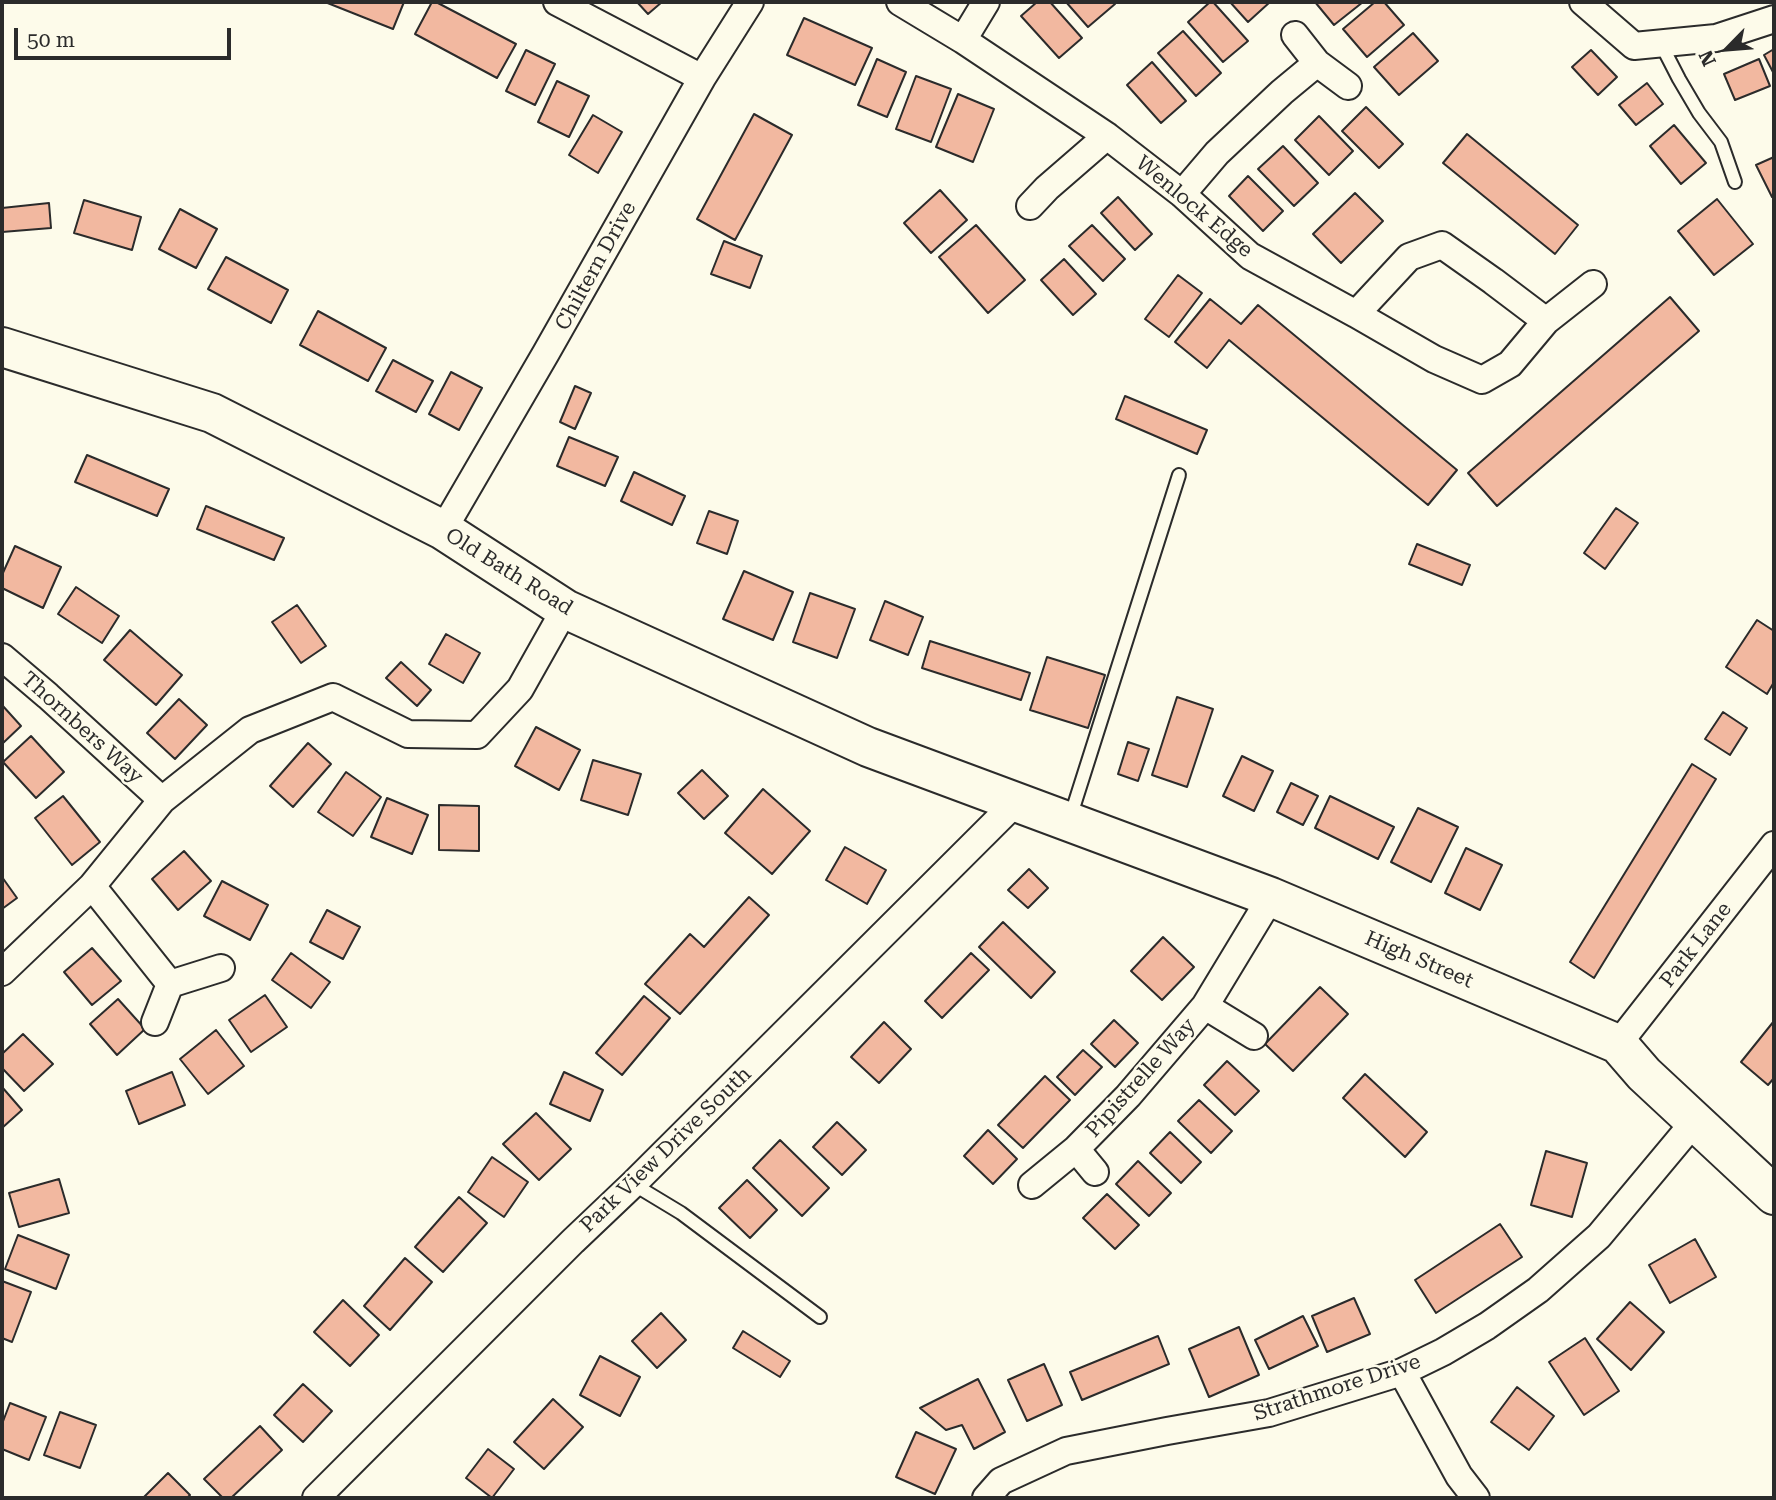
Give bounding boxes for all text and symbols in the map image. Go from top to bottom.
scale bar [18,14,234,58]
north arrow [1692,14,1762,84]
text: 50 m [27,28,75,52]
text: N [1694,47,1721,70]
street label: Wenlock Edge [1130,151,1258,263]
street label: Chiltern Drive [550,197,642,335]
street label: Old Bath Road [441,523,577,621]
street label: Thornbers Way [16,667,148,789]
street label: Park Lane [1655,897,1737,993]
street label: High Street [1361,926,1477,994]
street label: Pipistrelle Way [1081,1013,1201,1143]
street label: Park View Drive South [575,1062,757,1238]
street label: Strathmore Drive [1250,1349,1424,1427]

